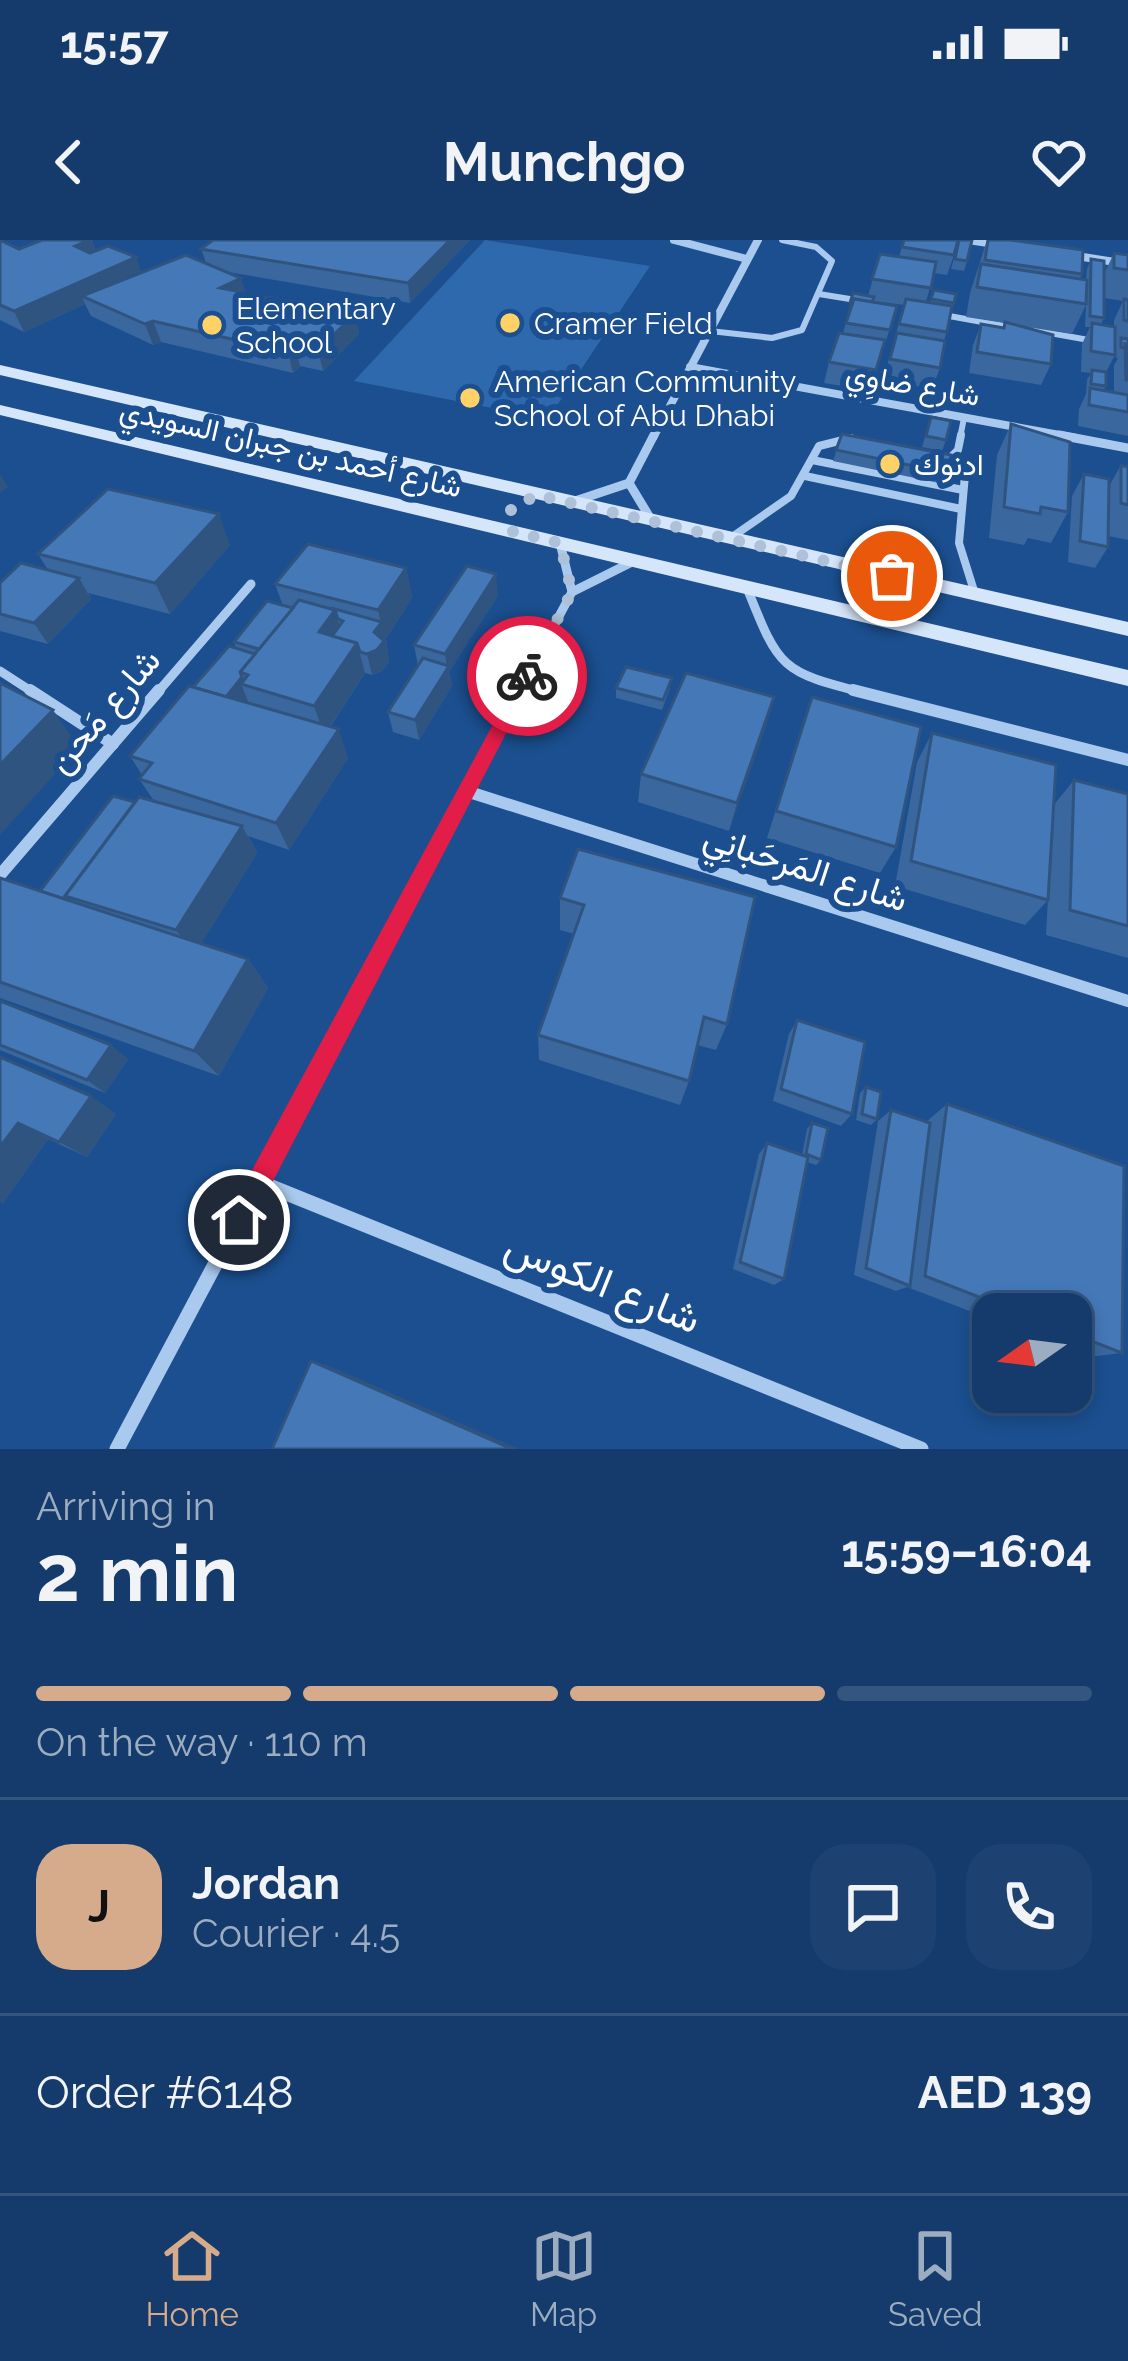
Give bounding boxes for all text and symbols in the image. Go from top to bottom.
text: 15:57 [60,16,168,69]
icon: back [36,129,102,195]
icon: heart [1026,129,1092,195]
text: Munchgo [443,130,685,194]
place label: Elementary School [236,291,396,360]
place label: Cramer Field [534,306,713,341]
marker: Cramer Field [497,310,523,336]
marker: Elementary School [199,312,225,338]
street label: شارع ضاوِي [842,355,983,420]
place label: American Community School of Abu Dhabi [494,364,796,433]
marker: American Community School of Abu Dhabi [457,385,483,411]
street label: شارع أحمد بن جبران السويدي [115,392,465,511]
place label: ادنوك [914,447,984,483]
marker: ادنوك [877,451,903,477]
pin [841,525,943,627]
icon: bag [859,543,925,609]
courier [467,616,587,736]
street label: شارع مَحن [38,639,171,783]
icon: bike [494,643,560,709]
street label: شارع المَرحَبانِي [696,814,913,928]
pin [188,1169,290,1271]
icon: home [206,1187,272,1253]
street label: شارع الكوس [496,1221,708,1347]
north arrow [972,1293,1092,1413]
map controls [972,1293,1092,1413]
text: Arriving in [36,1483,216,1529]
text: 15:59–16:04 [841,1525,1092,1578]
text: 2 min [36,1528,238,1619]
text: On the way · 110 m [36,1719,368,1765]
button: chat [810,1844,936,1970]
button: phone [966,1844,1092,1970]
text: Jordan [192,1857,340,1910]
text: J [88,1880,110,1933]
text: Courier · 4.5 [192,1910,400,1956]
text: Order #6148 [36,2066,294,2119]
text: AED 139 [918,2066,1092,2119]
tab: Home [146,2223,239,2334]
tab: Map [530,2223,597,2334]
tab: Saved [888,2223,982,2334]

